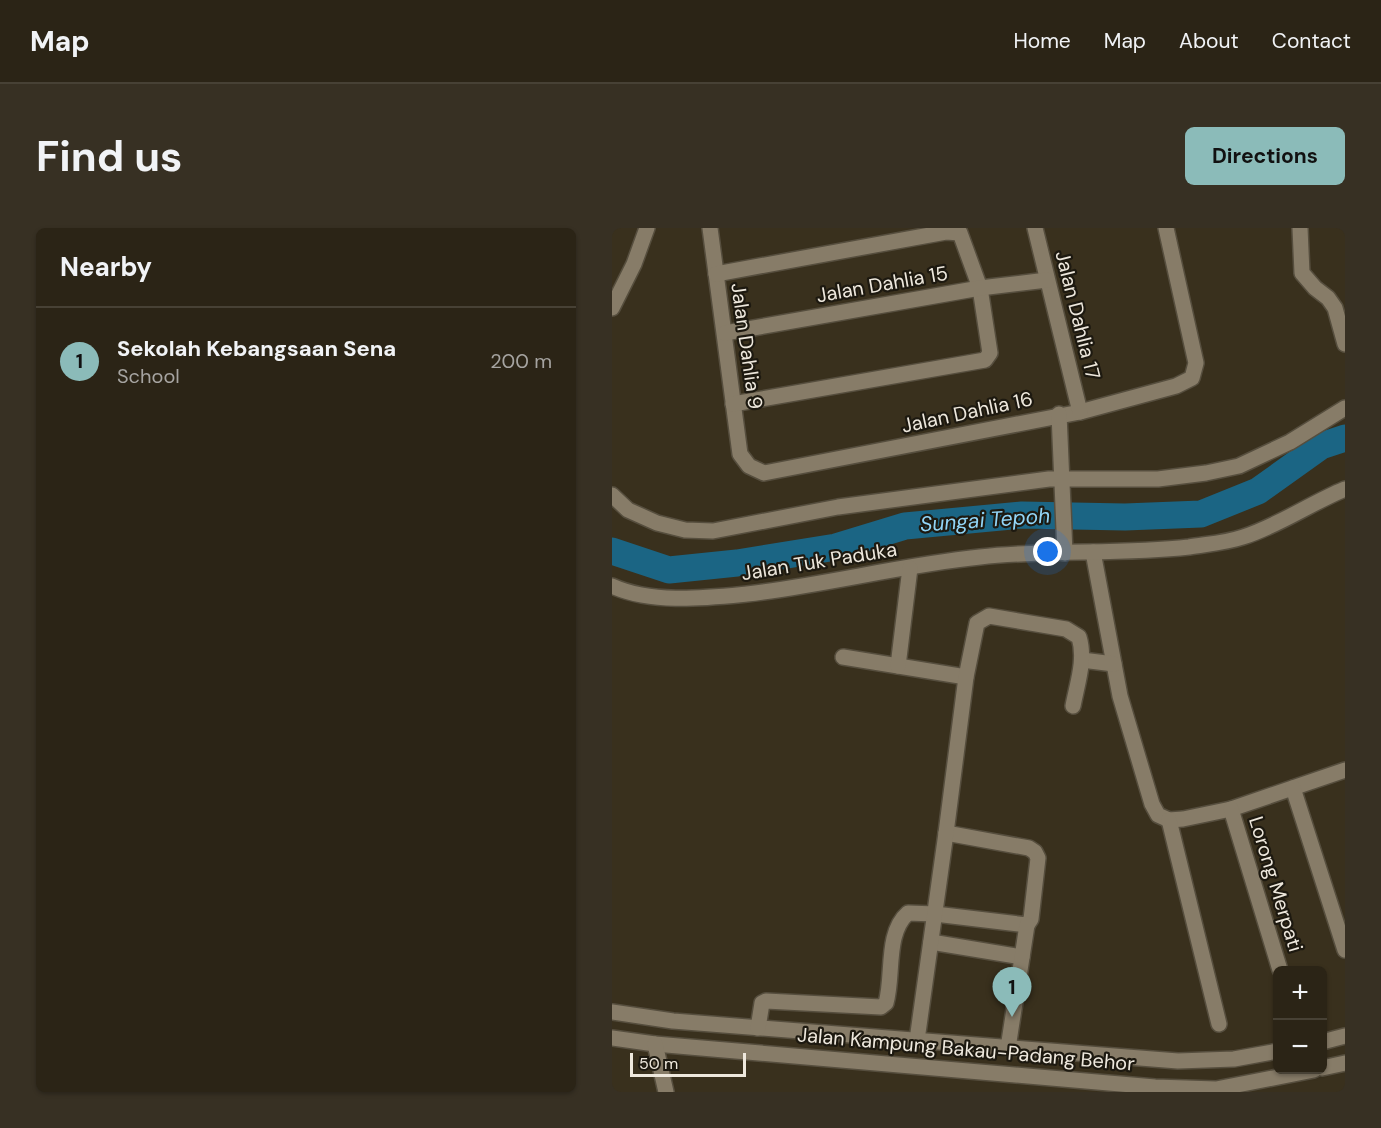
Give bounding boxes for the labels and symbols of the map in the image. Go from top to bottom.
street label: Jalan Dahlia 17 [1049,248,1107,382]
street label: Jalan Dahlia 15 [814,260,950,308]
street label: Jalan Dahlia 9 [725,281,769,411]
street label: Jalan Dahlia 16 [899,385,1035,439]
water label: Sungai Tepoh [919,501,1051,539]
street label: Jalan Tuk Paduka [739,536,899,586]
your location [1033,537,1062,566]
street label: Lorong Merpati [1243,813,1309,955]
pin: 1 [992,968,1032,1017]
street label: Jalan Kampung Bakau-Padang Behor [796,1021,1136,1077]
scale bar [630,1050,746,1078]

